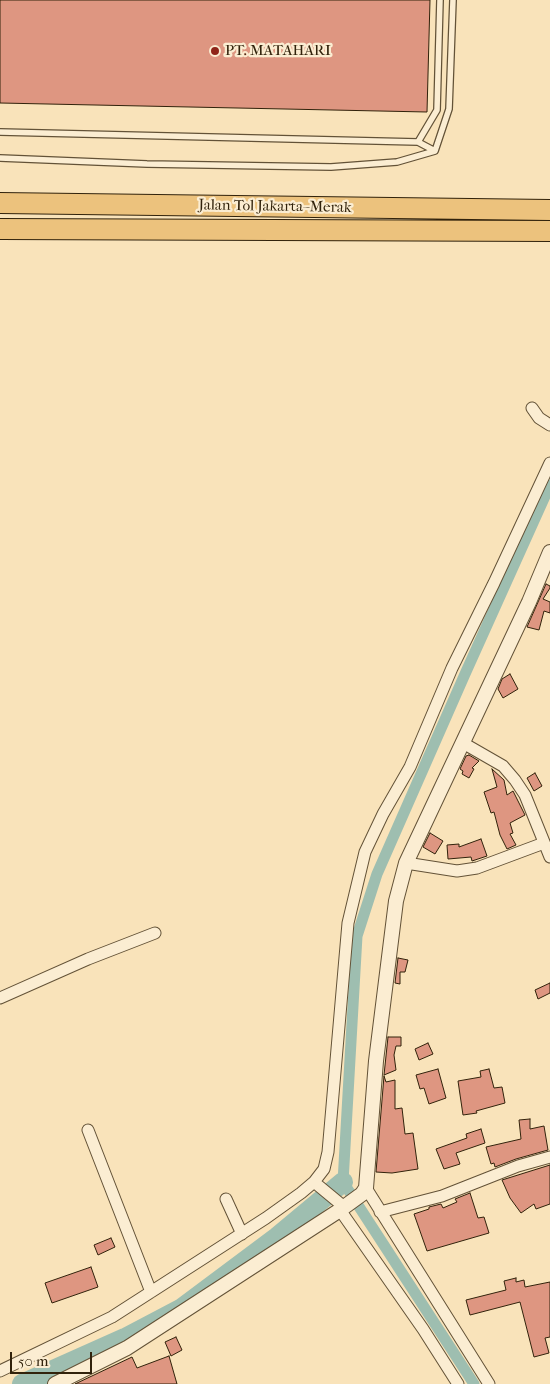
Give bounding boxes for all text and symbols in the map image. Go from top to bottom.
place label: PT. MATAHARI [225,42,331,60]
marker: PT. MATAHARI [209,45,221,57]
street label: Jalan Tol Jakarta–Merak [198,197,352,217]
scale bar [12,1342,95,1374]
text: 50 m [18,1352,48,1370]

